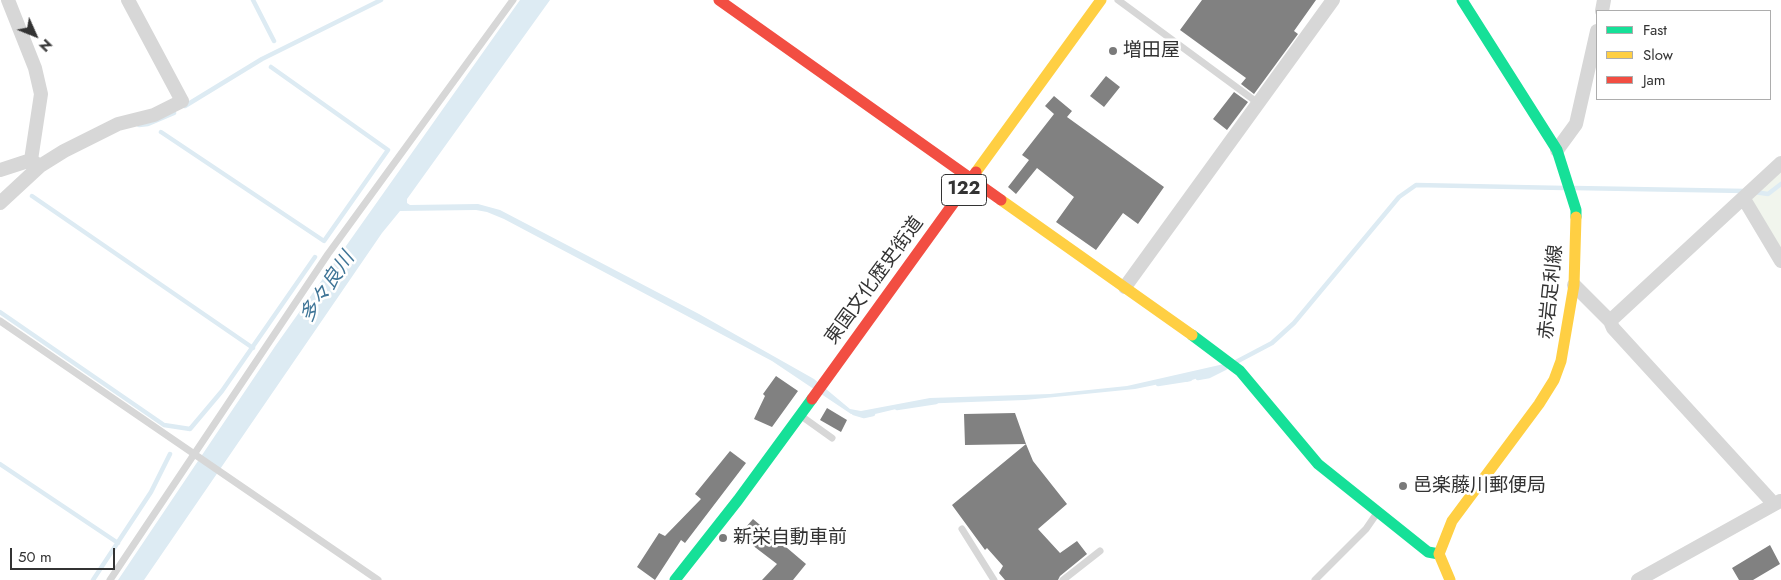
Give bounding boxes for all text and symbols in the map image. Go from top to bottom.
north arrow [10,10,60,60]
legend [1596,10,1771,100]
text: Fast [1643,19,1667,41]
text: N [35,34,57,56]
place label: 増田屋 [1123,40,1180,62]
text: Slow [1643,44,1673,66]
marker: 増田屋 [1107,45,1119,57]
text: Jam [1643,69,1666,91]
road number: 122 [942,174,986,206]
street label: 東国文化歴史街道 [821,213,929,349]
street label: 赤岩足利線 [1536,244,1568,340]
water label: 多々良川 [296,248,360,328]
place label: 邑楽藤川郵便局 [1413,475,1546,497]
marker: 邑楽藤川郵便局 [1397,480,1409,492]
place label: 新栄自動車前 [733,527,847,549]
marker: 新栄自動車前 [717,532,729,544]
scale bar [12,538,118,570]
text: 50 m [18,546,52,568]

